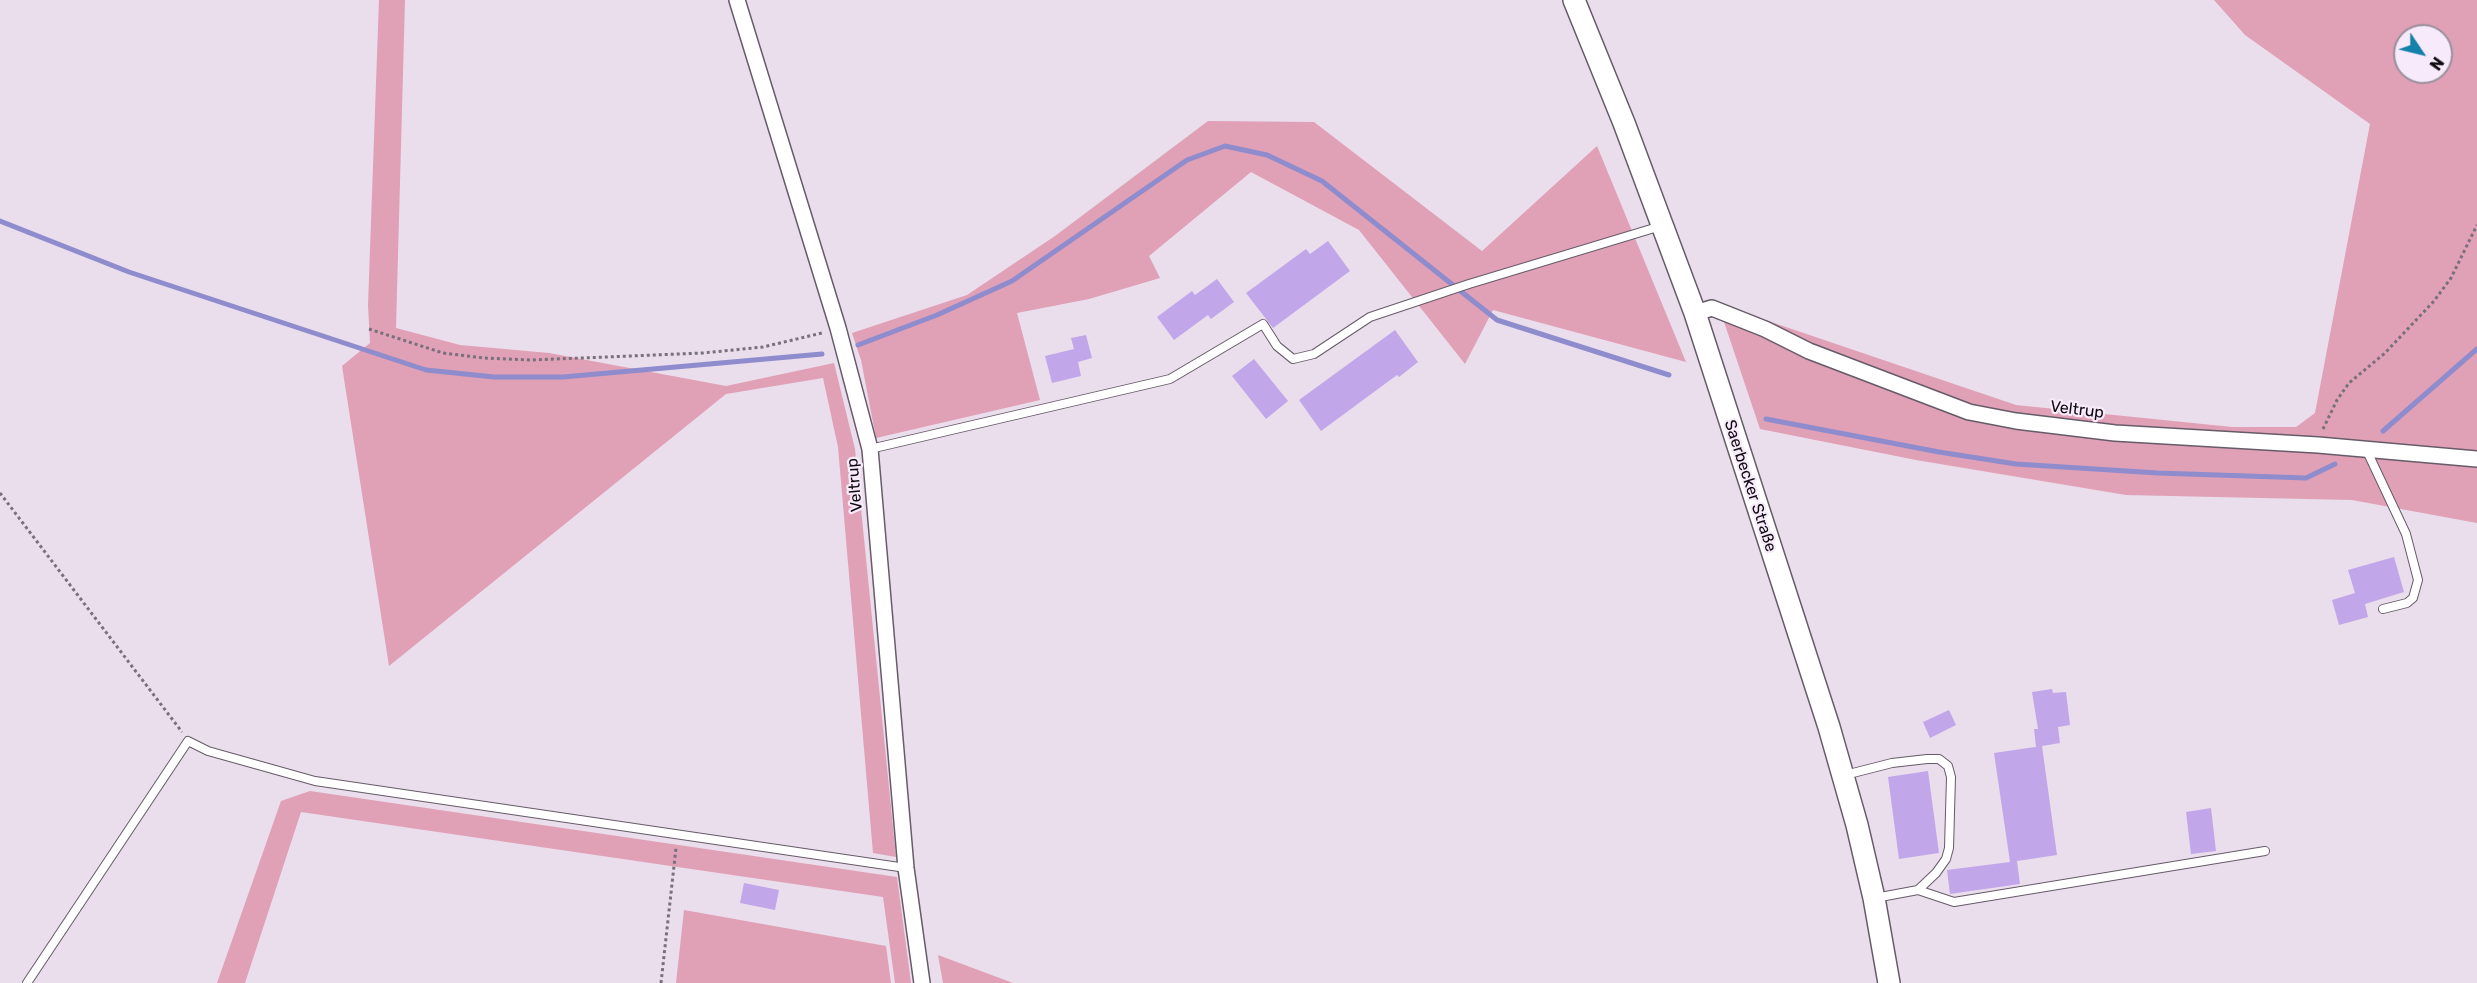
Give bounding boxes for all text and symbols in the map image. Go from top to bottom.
north arrow [2393,24,2453,84]
text: N [2425,53,2448,74]
street label: Veltrup [2049,397,2105,423]
street label: Saerbecker Straße [1720,418,1780,554]
street label: Veltrup [843,457,867,513]

